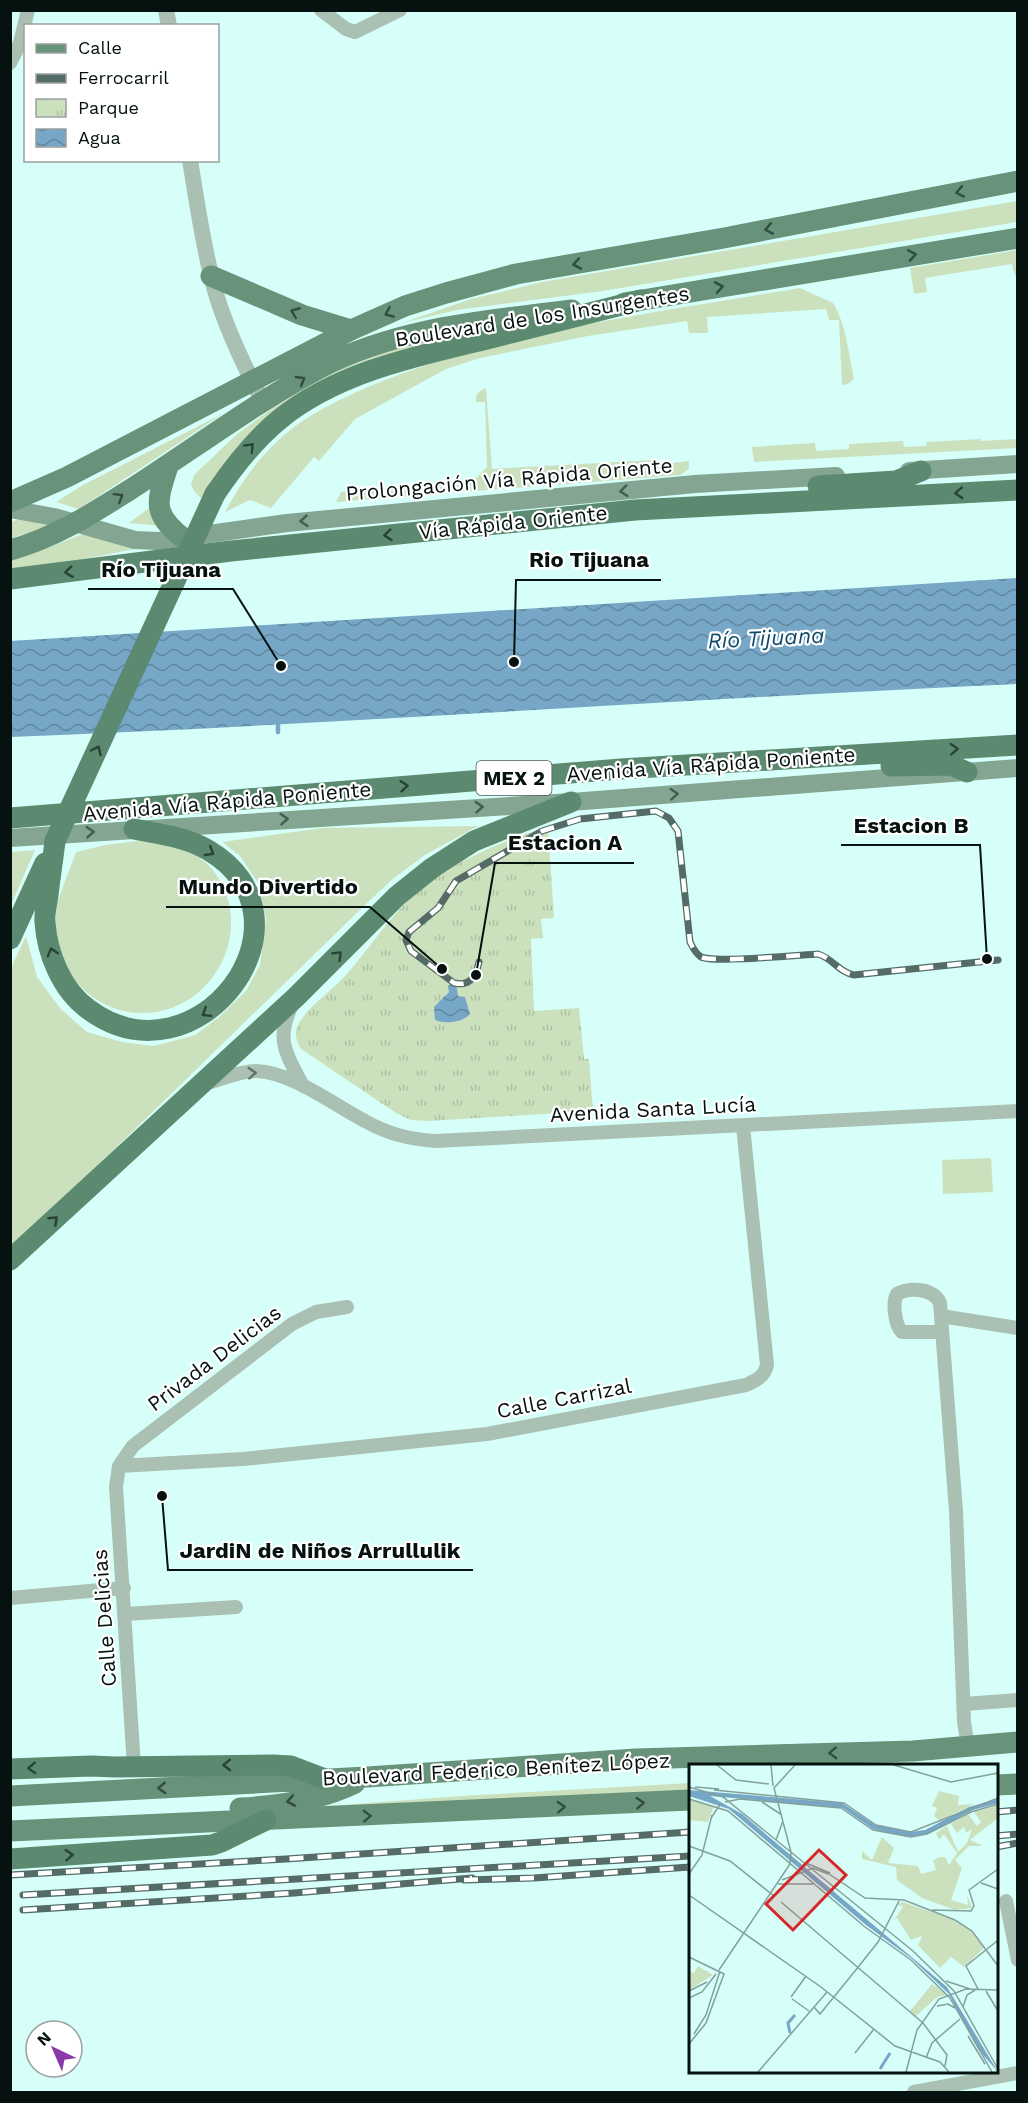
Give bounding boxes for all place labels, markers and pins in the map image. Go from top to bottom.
callout: Rio Tijuana [516,540,661,580]
callout: Río Tijuana [88,549,233,589]
callout: Estacion B [841,805,980,845]
callout: Estacion A [495,823,634,863]
callout: Mundo Divertido [166,867,370,907]
callout: JardiN de Niños Arrullulik [168,1530,473,1570]

